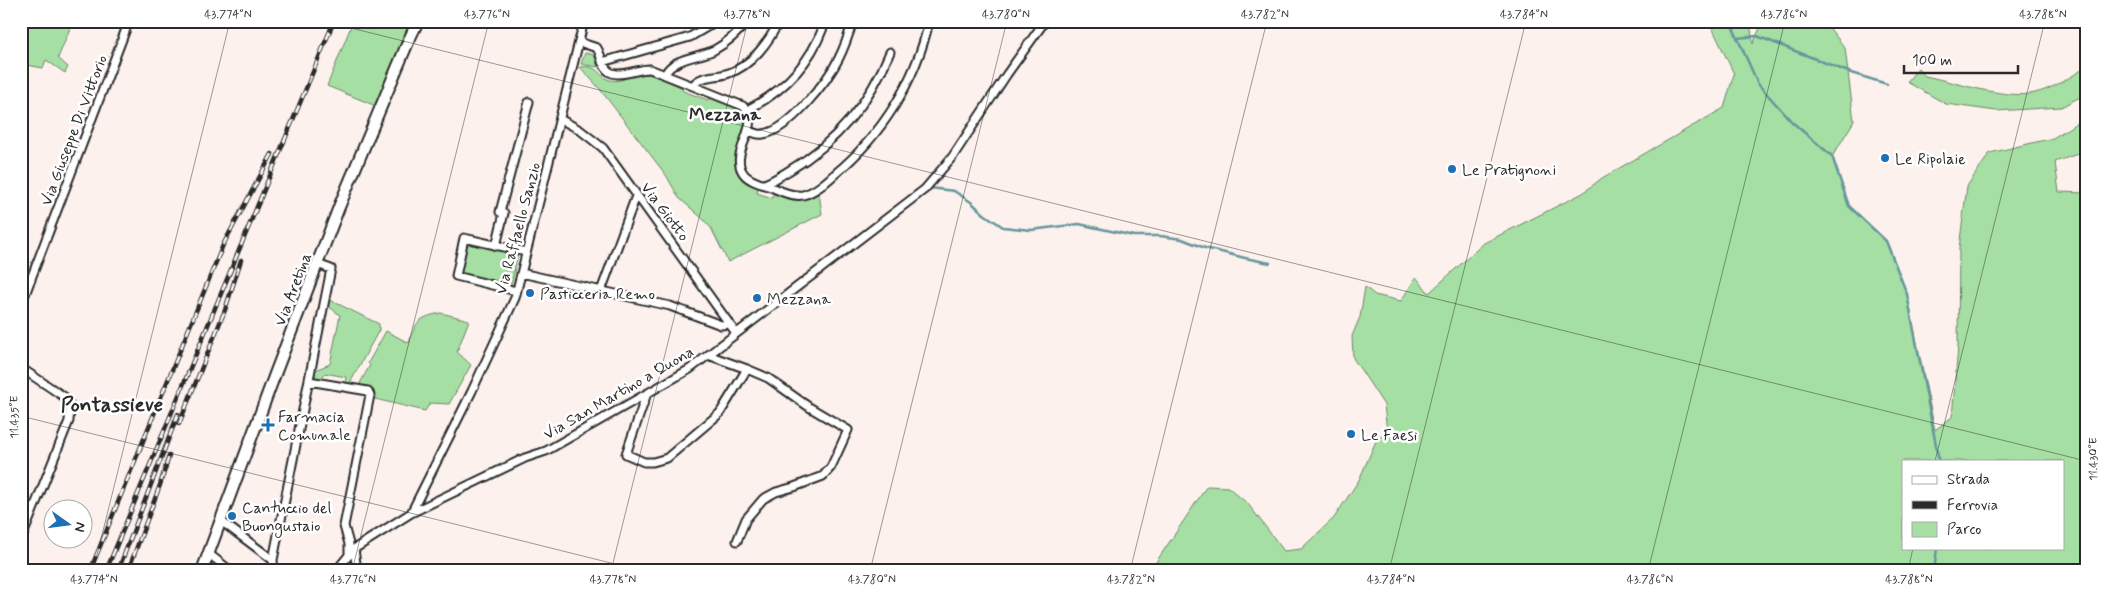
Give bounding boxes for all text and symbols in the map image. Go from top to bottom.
text: 43.774°N [204,7,252,23]
text: 43.776°N [464,7,510,23]
text: 43.778°N [724,7,770,23]
text: 43.780°N [982,7,1030,23]
text: 43.782°N [1241,7,1289,23]
text: 43.784°N [1500,7,1548,23]
text: 43.786°N [1761,7,1807,23]
text: 43.788°N [2019,7,2067,23]
scale bar [1904,42,2018,74]
text: 100 m [1912,51,1952,71]
street label: Via Giuseppe Di Vittorio [36,52,113,209]
district label: Mezzana [689,103,762,127]
place label: Le Ripolaie [1895,149,1966,170]
marker: Le Ripolaie [1879,152,1891,164]
street label: Via Raffaello Sanzio [491,160,546,297]
place label: Le Pratignoni [1462,160,1556,181]
marker: Le Pratignoni [1446,163,1458,175]
street label: Via Giotto [636,178,694,246]
street label: Via Aretina [270,250,317,329]
place label: Pasticceria Remo [540,284,655,305]
marker: Pasticceria Remo [524,287,536,299]
place label: Mezzana [767,289,831,310]
marker: Mezzana [751,292,763,304]
street label: Via San Martino a Quona [540,342,698,445]
district label: Pontassieve [61,391,163,419]
text: 11.435°E [7,395,23,439]
place label: Farmacia Comunale [278,407,351,446]
marker: Farmacia Comunale [262,419,274,431]
place label: Le Faesi [1361,425,1418,446]
marker: Le Faesi [1345,428,1357,440]
text: 11.430°E [2086,437,2102,481]
legend [1902,460,2064,550]
text: Strada [1947,470,1990,490]
text: Ferrovia [1947,496,1998,516]
place label: Cantuccio del Buongustaio [242,498,331,538]
north arrow [42,500,92,550]
marker: Cantuccio del Buongustaio [226,510,238,522]
text: N [70,520,90,534]
text: Parco [1947,520,1981,540]
text: 43.774°N [70,572,118,588]
text: 43.776°N [330,572,376,588]
text: 43.778°N [590,572,636,588]
text: 43.780°N [848,572,896,588]
text: 43.782°N [1107,572,1155,588]
text: 43.784°N [1367,572,1415,588]
text: 43.786°N [1627,572,1673,588]
text: 43.788°N [1885,572,1933,588]

